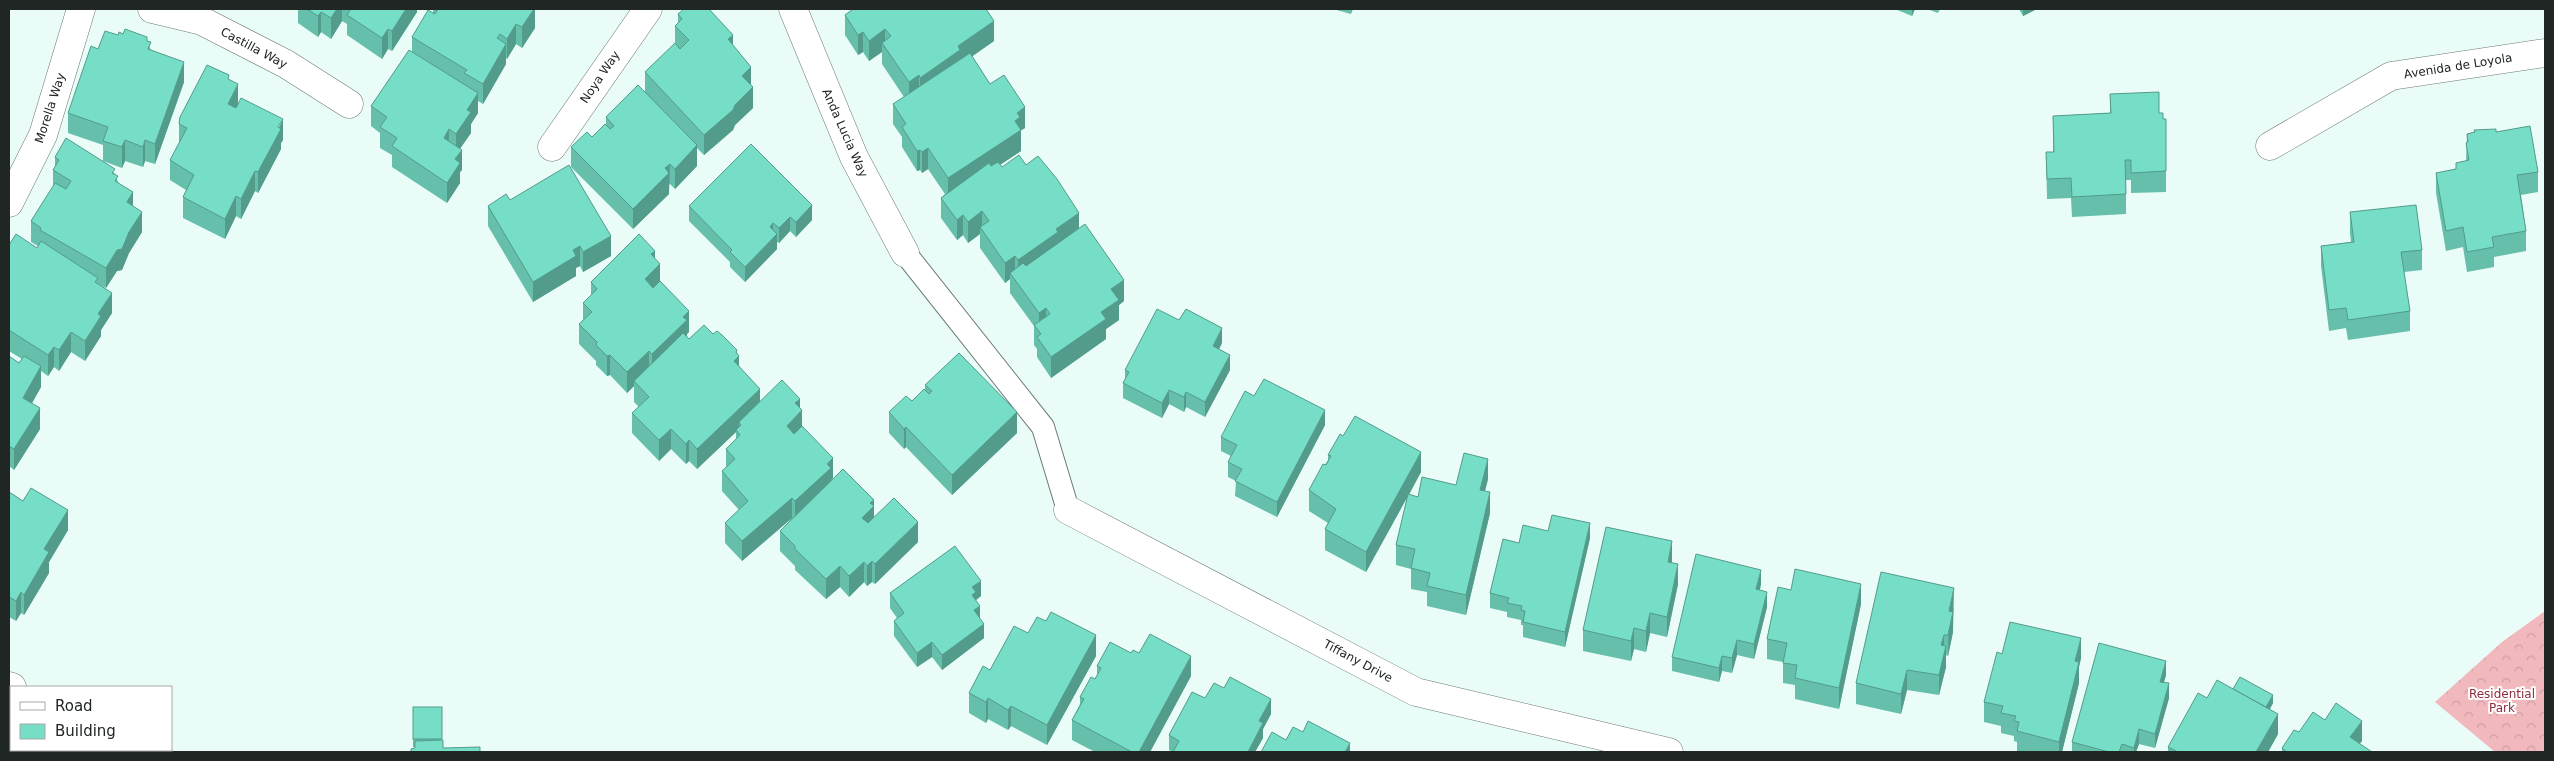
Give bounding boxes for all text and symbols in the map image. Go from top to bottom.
street label: Castilla Way [218,25,290,71]
street label: Noya Way [577,48,623,106]
street label: Avenida de Loyola [2403,51,2513,81]
street label: Morella Way [32,71,68,145]
street label: Anda Lucia Way [819,87,871,179]
street label: Tiffany Drive [1320,636,1395,685]
legend [10,686,172,751]
park label: Residential Park [2469,687,2535,715]
text: Road [55,697,93,715]
text: Building [55,722,116,740]

